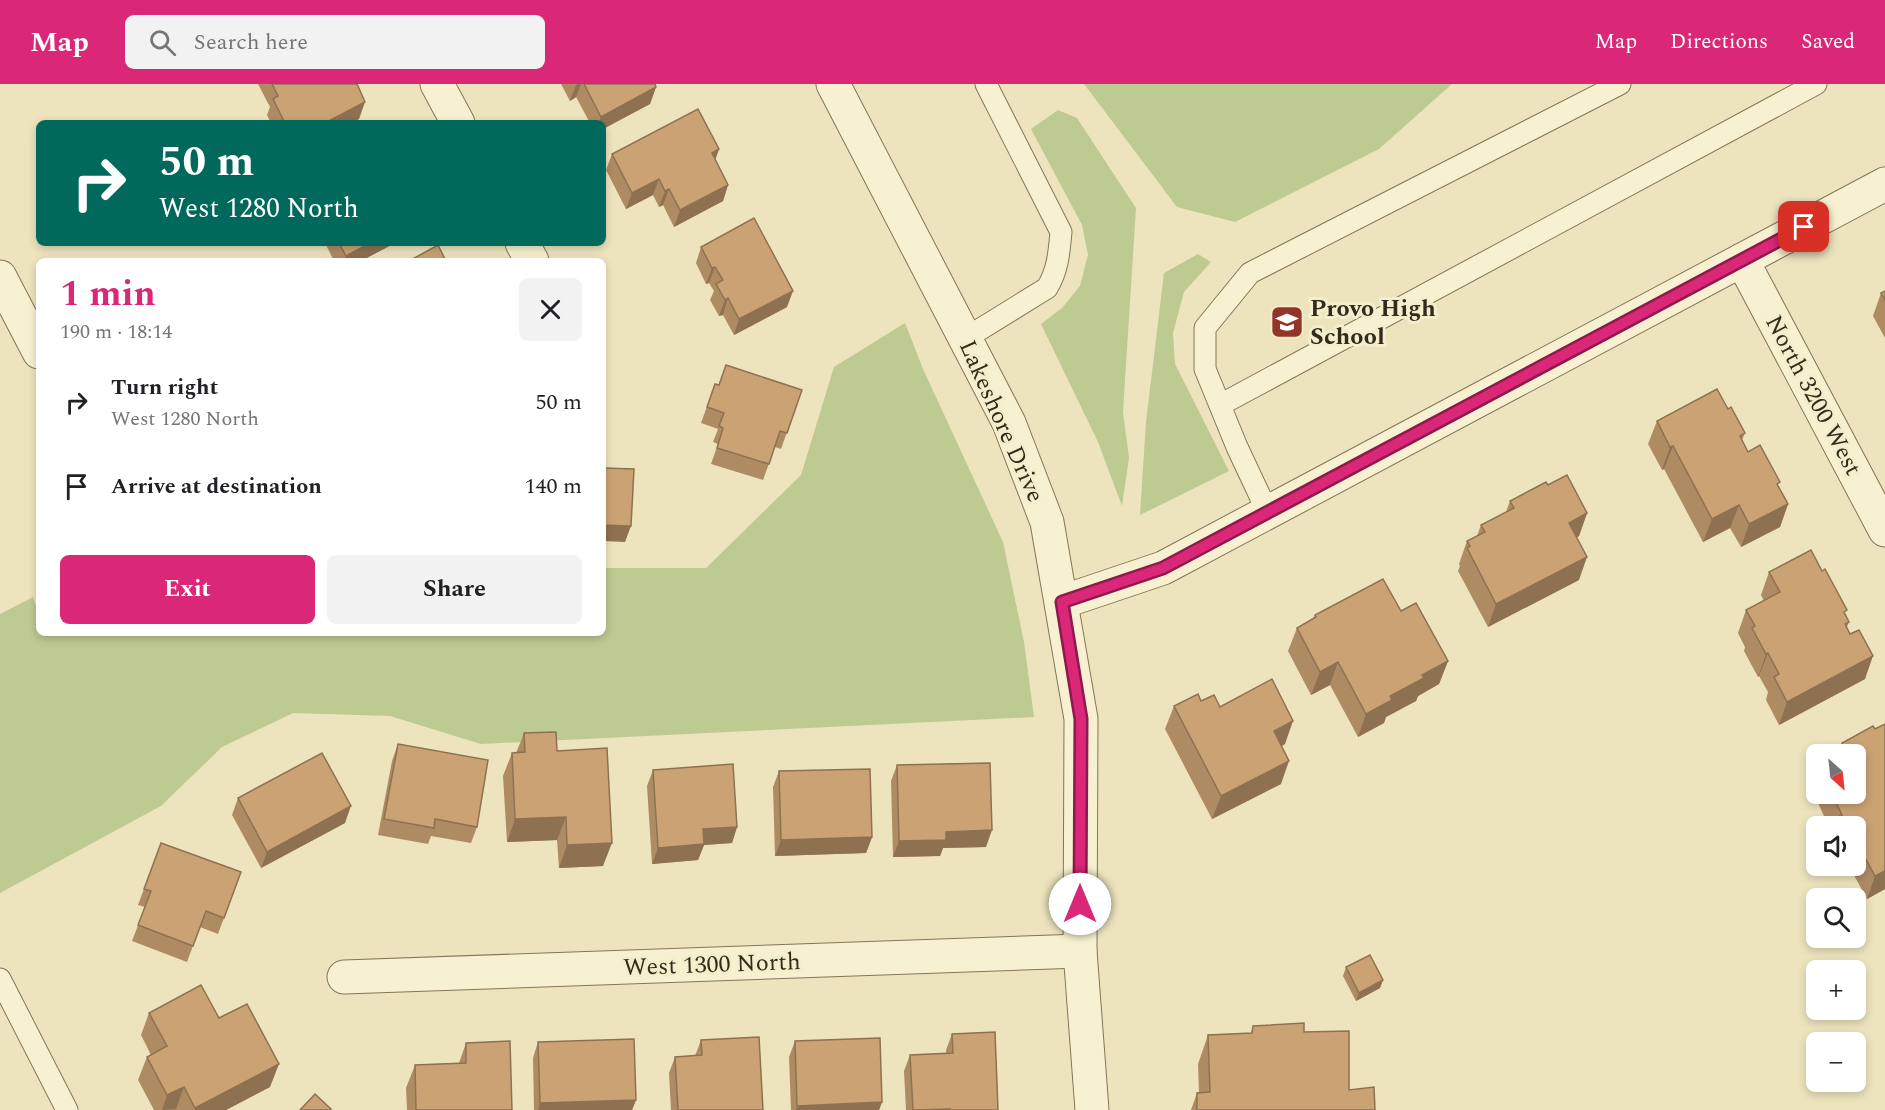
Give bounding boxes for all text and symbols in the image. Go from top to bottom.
search box [125,15,545,69]
text: Map [30,21,89,64]
icon: search [146,26,179,59]
text: Search here [194,26,308,59]
text: Map [1595,26,1637,58]
text: Directions [1670,26,1768,58]
text: Saved [1801,26,1855,58]
text: 50 m [159,131,254,194]
icon: right [60,144,138,222]
text: West 1280 North [159,188,359,230]
pin [1778,201,1829,252]
icon: arrive [1787,210,1820,243]
text: 1 min [60,267,156,322]
button: close [519,278,582,341]
place label: Provo High School [1310,291,1436,355]
school or university icon: Provo High School [1269,304,1305,340]
street label: North 3200 West [1756,309,1871,482]
text: 190 m · 18:14 [60,317,172,347]
street label: Lakeshore Drive [949,334,1053,508]
text: Turn right [111,371,218,404]
icon: right [60,386,93,419]
text: 50 m [536,386,582,419]
text: West 1280 North [111,404,259,434]
icon: arrive [60,470,93,503]
text: Arrive at destination [111,470,322,503]
text: 140 m [525,470,582,503]
button: Exit [60,555,315,624]
button: Share [327,555,582,624]
north arrow [1806,744,1866,804]
map controls [1806,744,1866,1092]
button: sound [1806,816,1866,876]
position arrow [1048,872,1112,936]
button: search [1806,888,1866,948]
street label: West 1300 North [623,944,801,986]
button: + [1806,960,1866,1020]
button: − [1806,1032,1866,1092]

